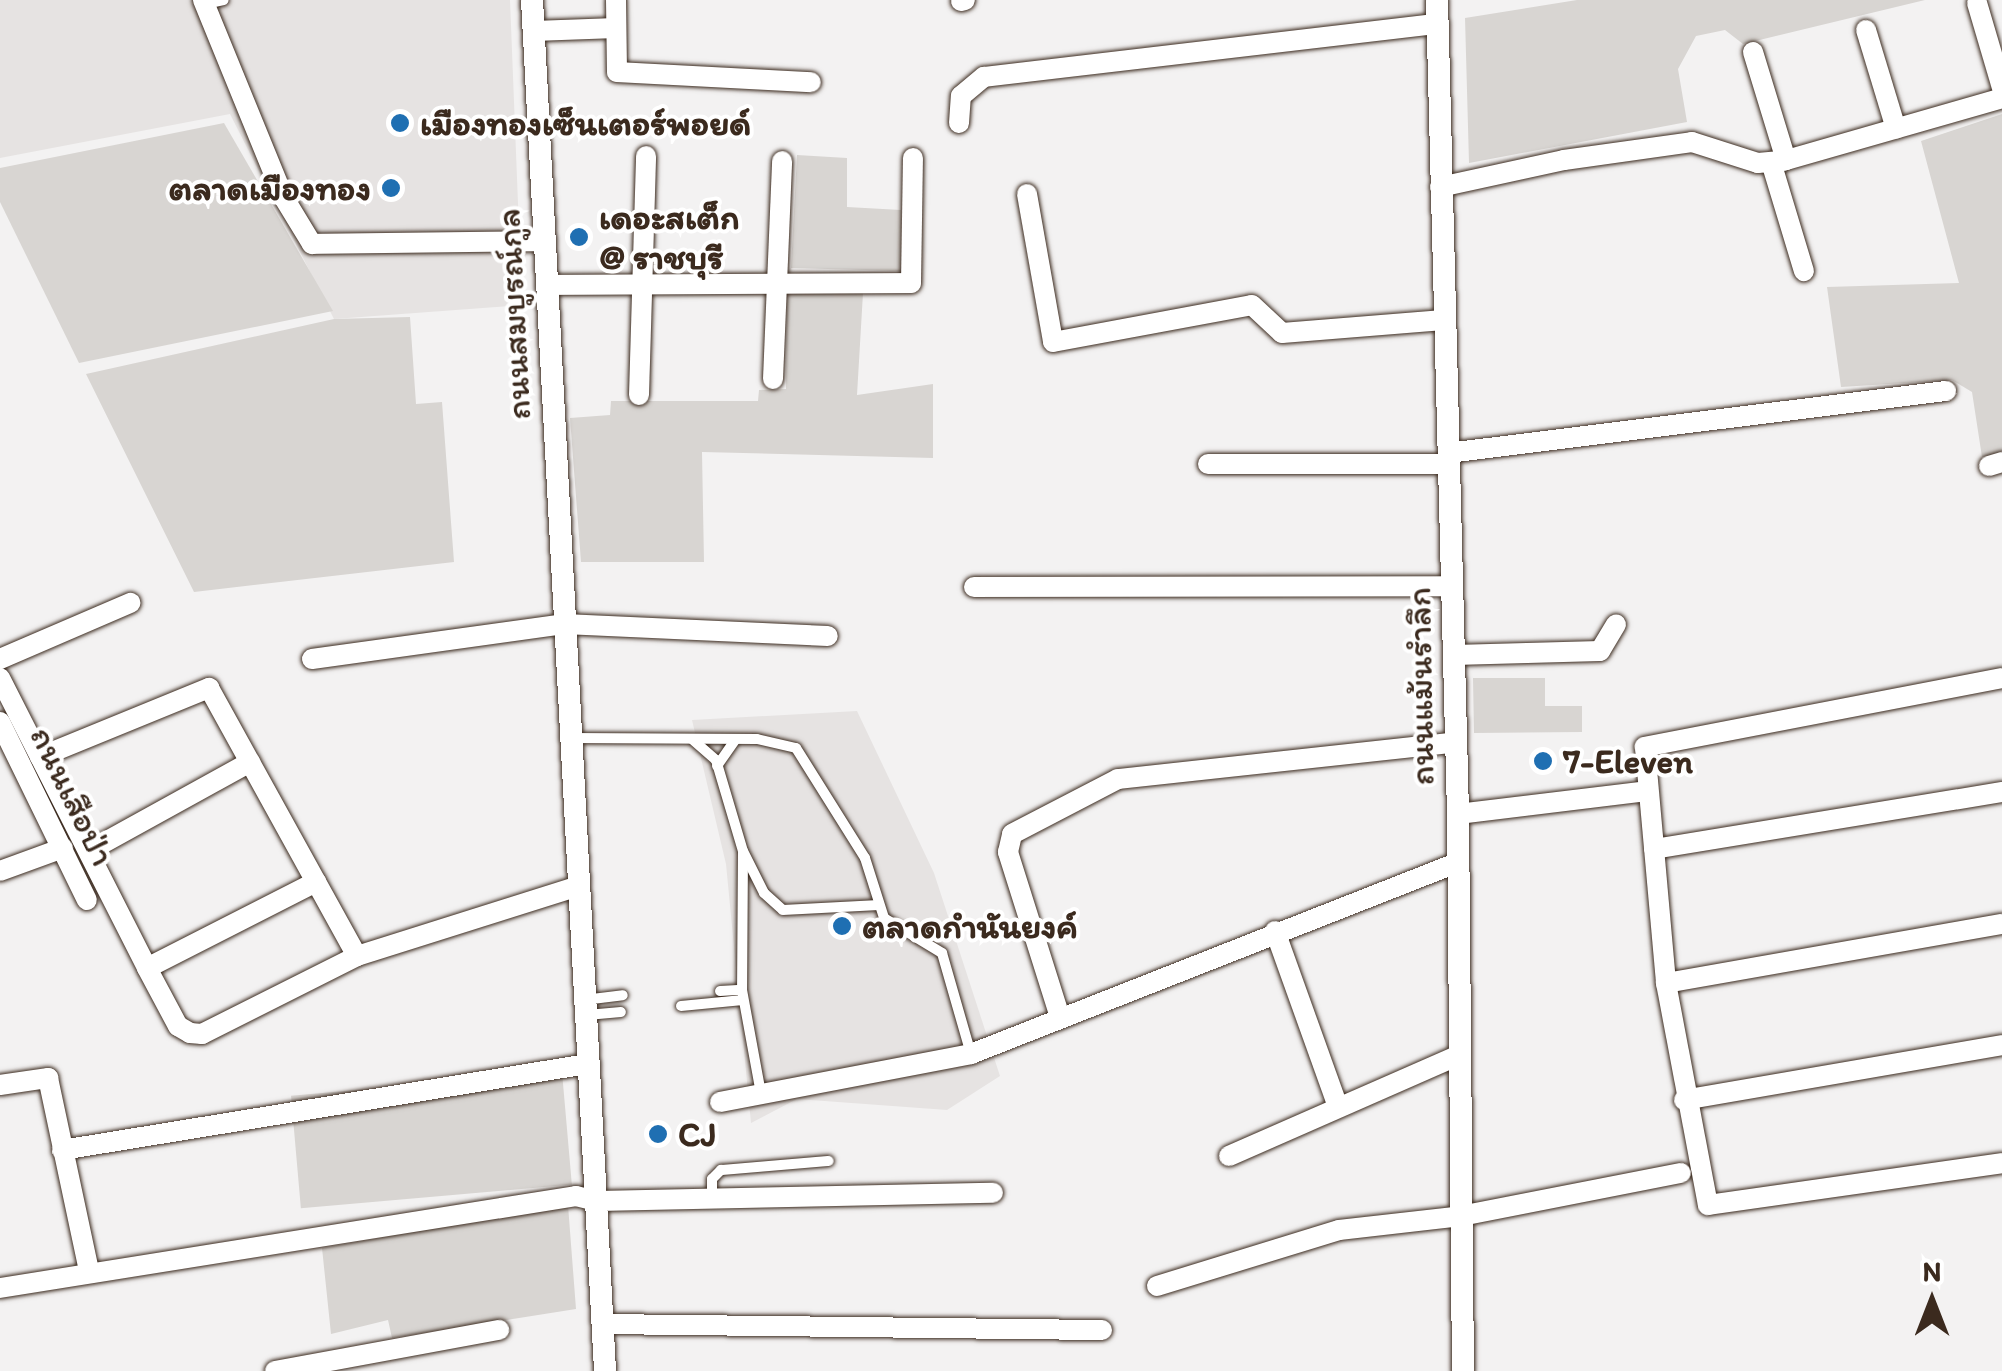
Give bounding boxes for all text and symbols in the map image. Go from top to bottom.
place label: เมืองทองเซ็นเตอร์พอยด์ [420,102,752,144]
marker: เมืองทองเซ็นเตอร์พอยด์ [389,112,411,134]
place label: ตลาดเมืองทอง [169,167,371,209]
marker: ตลาดเมืองทอง [380,177,402,199]
place label: เดอะสเต็ก @ ราชบุรี [599,196,740,278]
street label: ถนนสมบูรณ์กูล [486,207,540,421]
marker: เดอะสเต็ก @ ราชบุรี [568,226,590,248]
street label: ถนนแม้นรำลึก [1397,586,1443,786]
street label: ถนนเสือป่า [21,719,125,873]
place label: 7-Eleven [1563,740,1693,782]
marker: 7-Eleven [1532,750,1554,772]
place label: ตลาดกำนันยงค์ [862,905,1078,947]
marker: ตลาดกำนันยงค์ [831,915,853,937]
place label: CJ [678,1113,717,1155]
marker: CJ [647,1123,669,1145]
north arrow [1882,1251,1982,1351]
text: N [1923,1254,1941,1288]

